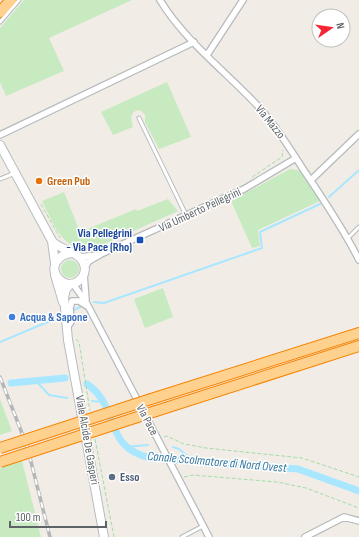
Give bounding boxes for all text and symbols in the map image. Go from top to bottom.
north arrow [311,8,351,48]
text: N [333,22,347,30]
street label: Via Mazzo [252,102,288,142]
place label: Green Pub [47,174,90,189]
marker: Green Pub [34,176,44,186]
street label: Via Umberto Pellegrini [157,184,243,236]
place label: Via Pellegrini - Via Pace (Rho) [66,226,132,255]
marker: Via Pellegrini - Via Pace (Rho) [135,235,145,245]
place label: Acqua & Sapone [19,310,88,325]
marker: Acqua & Sapone [7,312,17,322]
street label: Viale Alcide De Gasperi [72,394,102,486]
street label: Via Pace [133,402,162,438]
water label: Canale Scolmatore di Nord Ovest [147,448,288,476]
place label: Esso [120,470,140,485]
marker: Esso [107,472,117,482]
scale bar [10,503,106,529]
text: 100 m [16,510,41,525]

